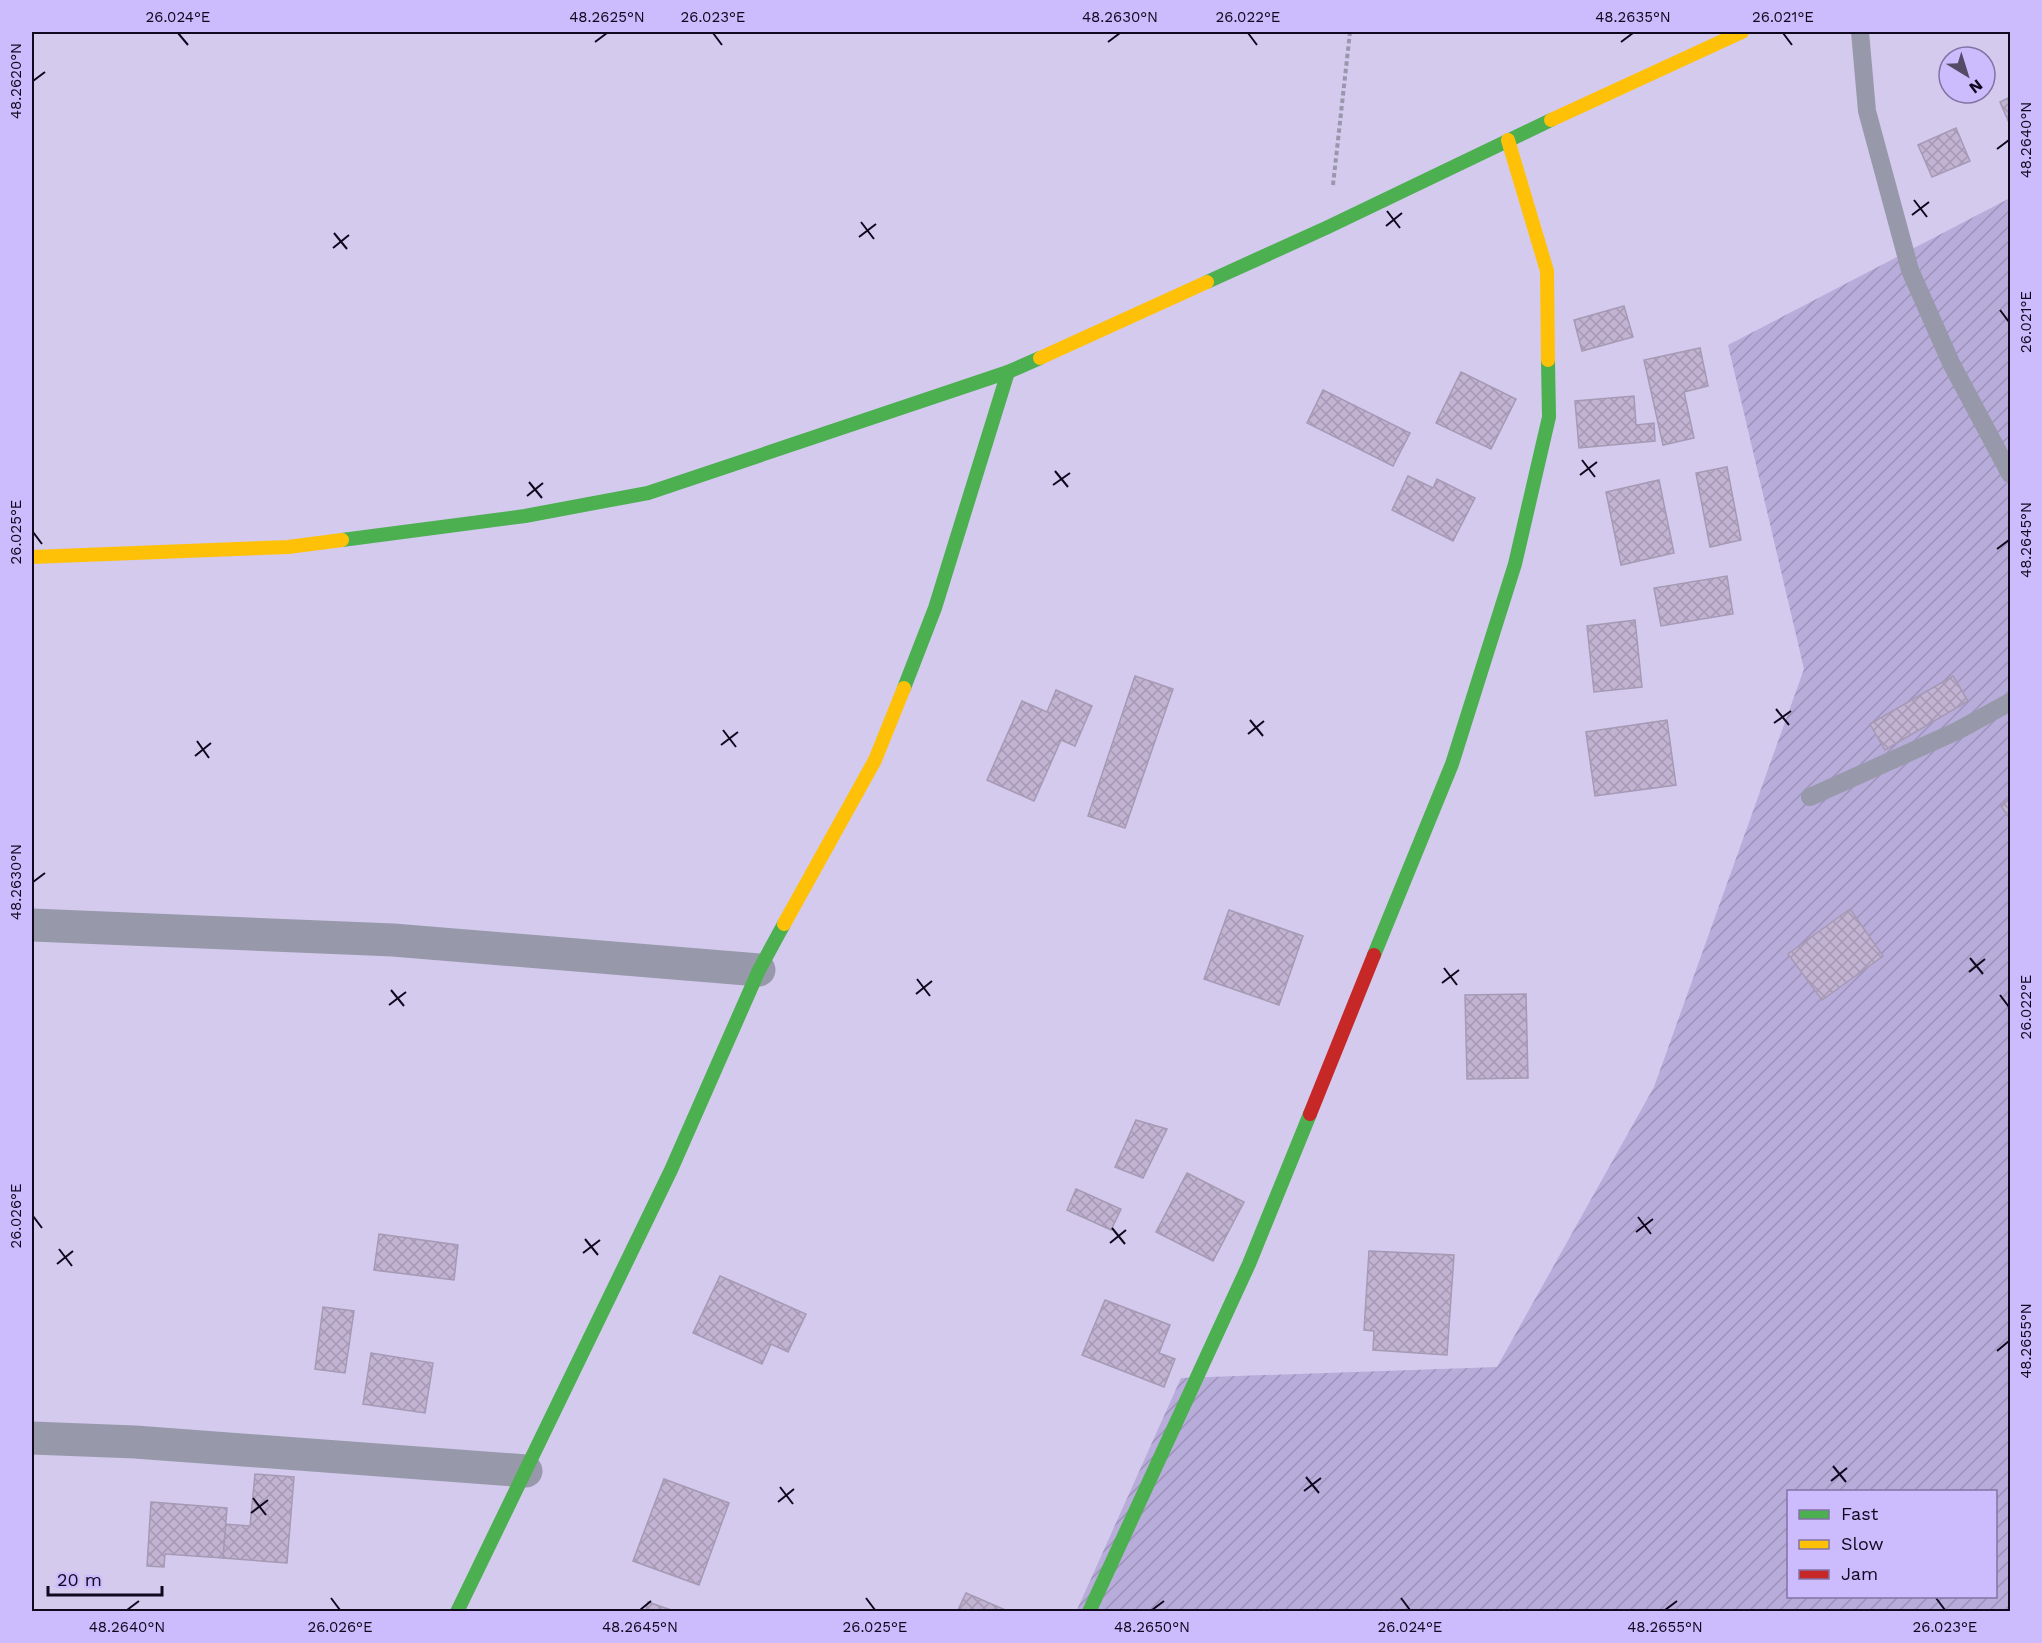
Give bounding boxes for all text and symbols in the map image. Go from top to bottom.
text: 26.024°E [146,8,210,26]
text: 48.2625°N [569,8,645,26]
text: 26.023°E [681,8,745,26]
text: 48.2630°N [1082,8,1158,26]
text: 26.022°E [1216,8,1280,26]
text: 48.2635°N [1595,8,1671,26]
text: 26.021°E [1752,8,1814,26]
text: 48.2620°N [7,43,25,119]
north arrow [1937,45,1997,105]
text: N [1965,75,1986,98]
text: 48.2640°N [2017,102,2035,178]
text: 26.021°E [2017,291,2035,353]
text: 26.025°E [7,500,25,564]
text: 48.2645°N [2017,502,2035,578]
text: 48.2630°N [7,844,25,920]
text: 26.022°E [2017,975,2035,1039]
text: 26.026°E [7,1183,25,1249]
text: 48.2655°N [2017,1303,2035,1379]
legend [1787,1490,1997,1598]
text: Fast [1841,1503,1879,1524]
text: Slow [1841,1533,1884,1554]
scale bar [48,1559,162,1597]
text: Jam [1841,1563,1878,1584]
text: 20 m [57,1569,102,1590]
text: 48.2640°N [89,1618,165,1636]
text: 26.026°E [307,1618,373,1636]
text: 48.2645°N [602,1618,678,1636]
text: 26.025°E [843,1618,907,1636]
text: 48.2650°N [1114,1618,1190,1636]
text: 26.024°E [1378,1618,1442,1636]
text: 48.2655°N [1627,1618,1703,1636]
text: 26.023°E [1913,1618,1977,1636]

